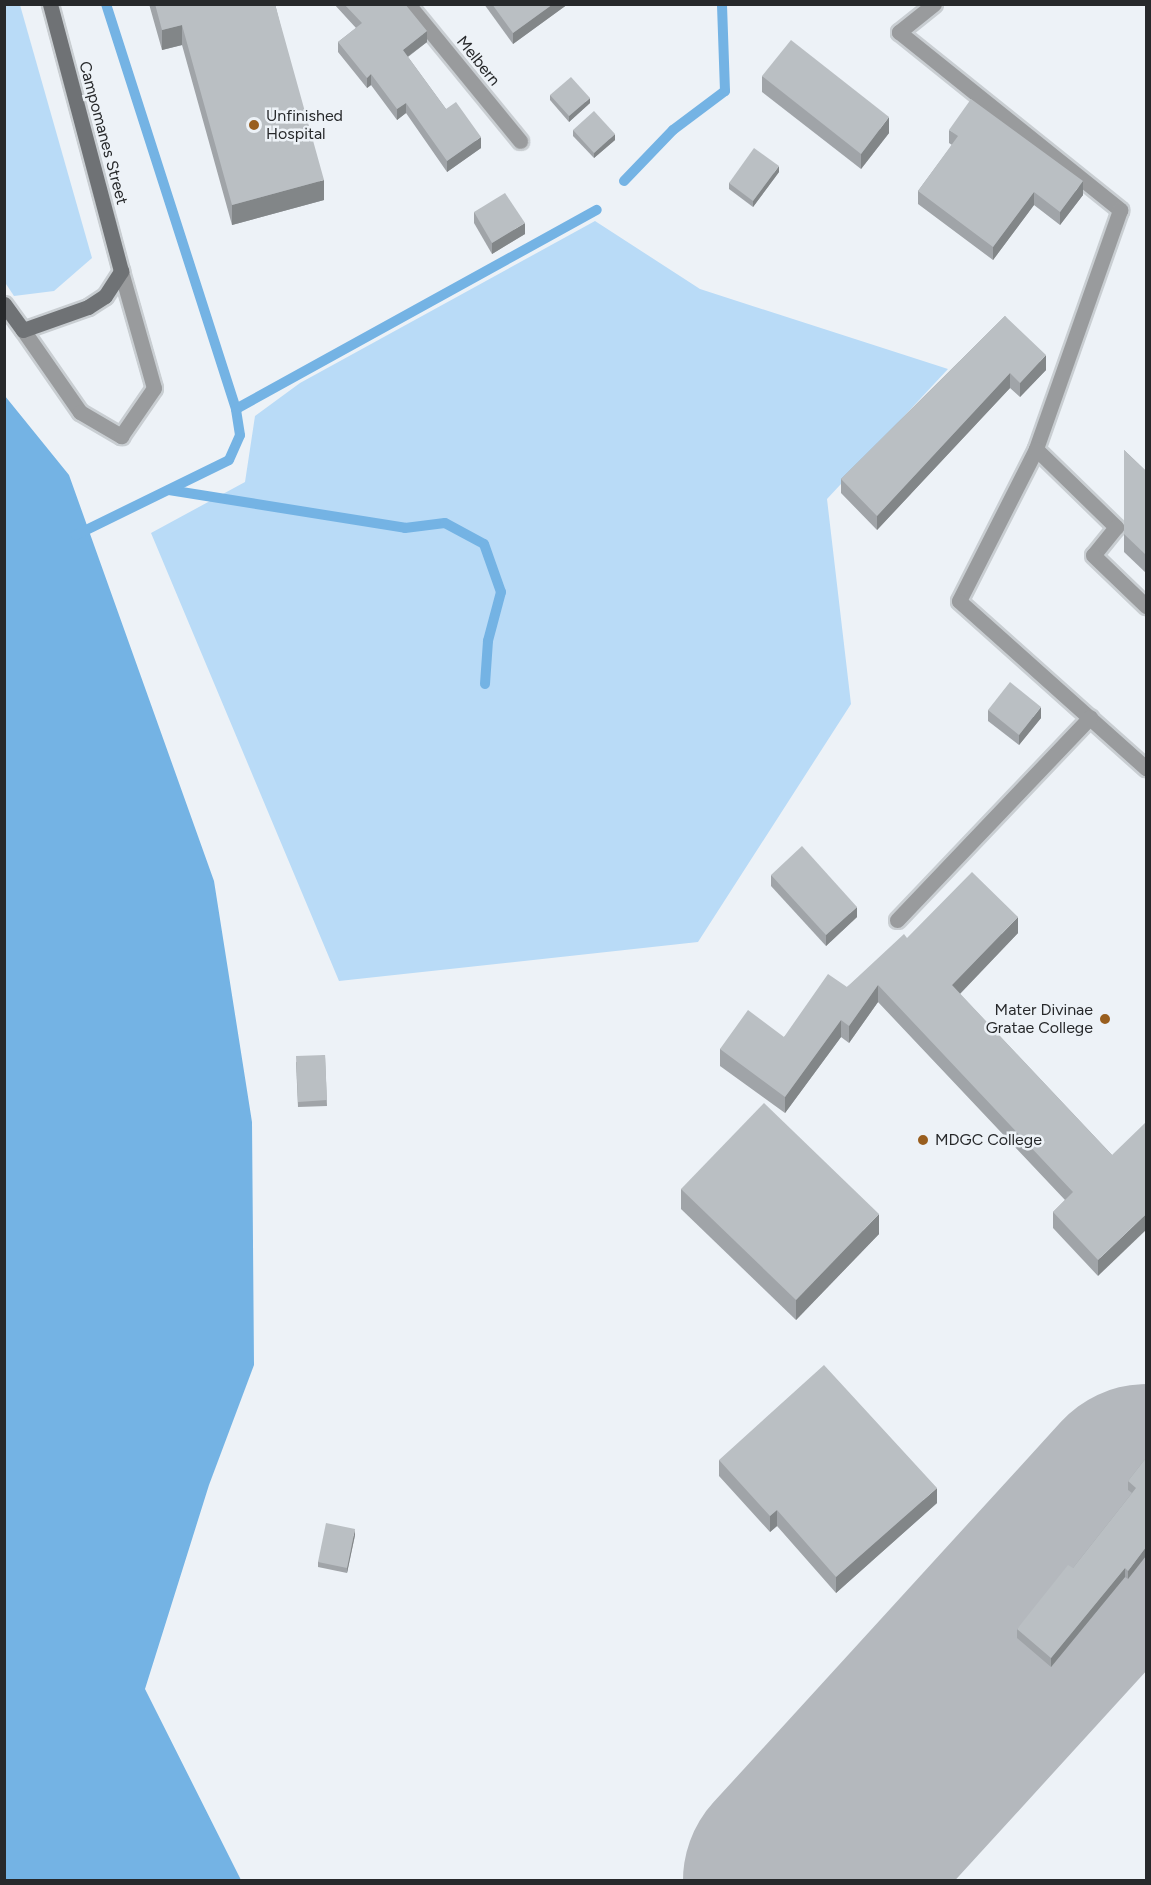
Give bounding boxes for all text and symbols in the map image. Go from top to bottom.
street label: Melbern [452,32,504,90]
street label: Campomanes Street [75,59,131,207]
place label: Unfinished Hospital [266,106,343,144]
marker: Unfinished Hospital [247,118,261,132]
place label: Mater Divinae Gratae College [986,1000,1093,1038]
marker: Mater Divinae Gratae College [1098,1012,1112,1026]
place label: MDGC College [935,1130,1042,1150]
marker: MDGC College [916,1133,930,1147]

